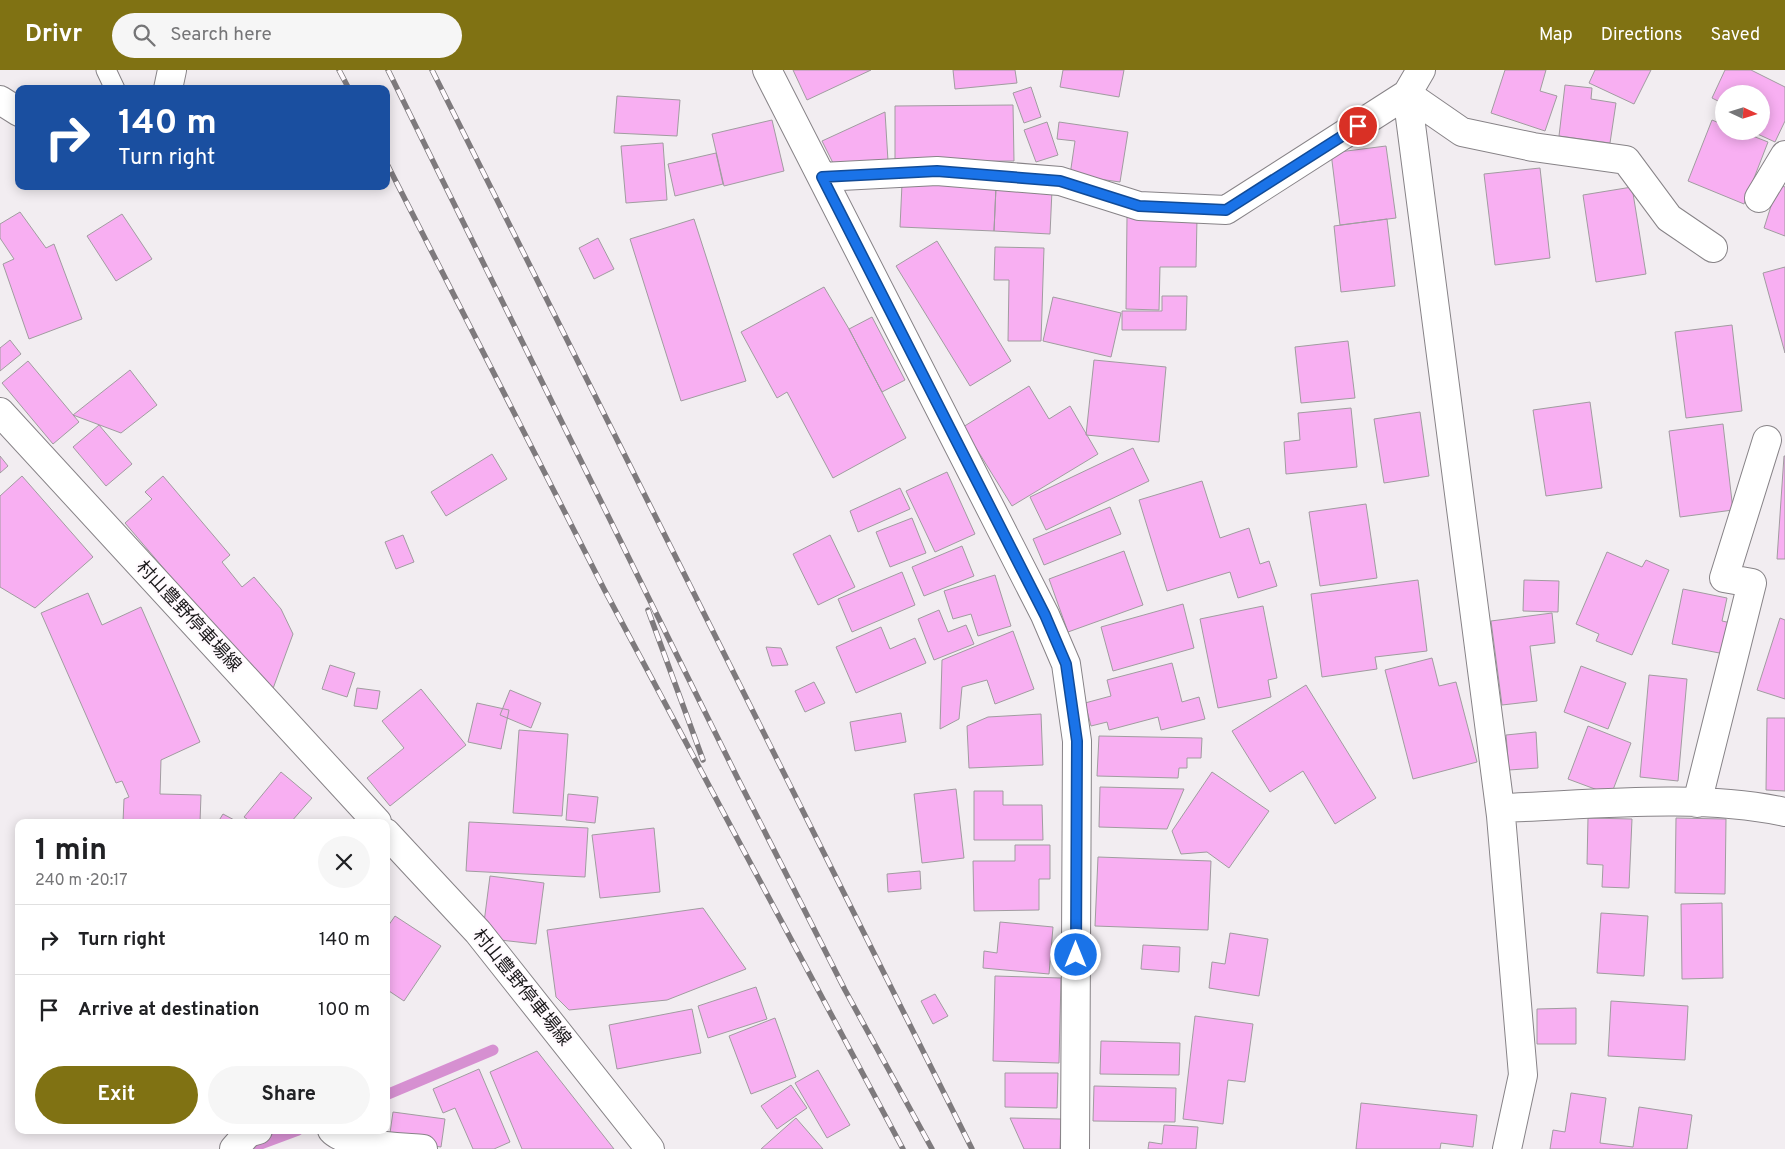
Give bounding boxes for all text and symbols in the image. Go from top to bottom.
search box [112,13,462,58]
text: Drivr [25,20,82,50]
icon: search [130,21,158,49]
text: Search here [170,23,272,47]
text: Map [1539,24,1573,47]
text: Directions [1601,24,1683,47]
text: Saved [1711,24,1760,47]
north arrow [1715,85,1770,140]
map controls [1715,85,1770,140]
text: 140 m [118,102,217,146]
icon: right [35,105,100,170]
pin [1337,105,1379,147]
icon: arrive [1344,112,1372,140]
text: Turn right [118,145,215,172]
street label: 村山豊野停車場線 [130,556,246,678]
text: 1 min [35,833,107,870]
button: close [318,836,370,888]
text: 240 m · 20:17 [35,871,128,891]
street label: 村山豊野停車場線 [467,925,575,1051]
icon: right [35,926,63,954]
text: Turn right [78,928,166,952]
text: 140 m [319,928,370,952]
position arrow [1049,928,1101,980]
icon: arrive [35,996,63,1024]
text: Arrive at destination [78,998,259,1022]
text: 100 m [318,998,370,1022]
button: Exit [35,1066,198,1124]
button: Share [208,1066,370,1124]

